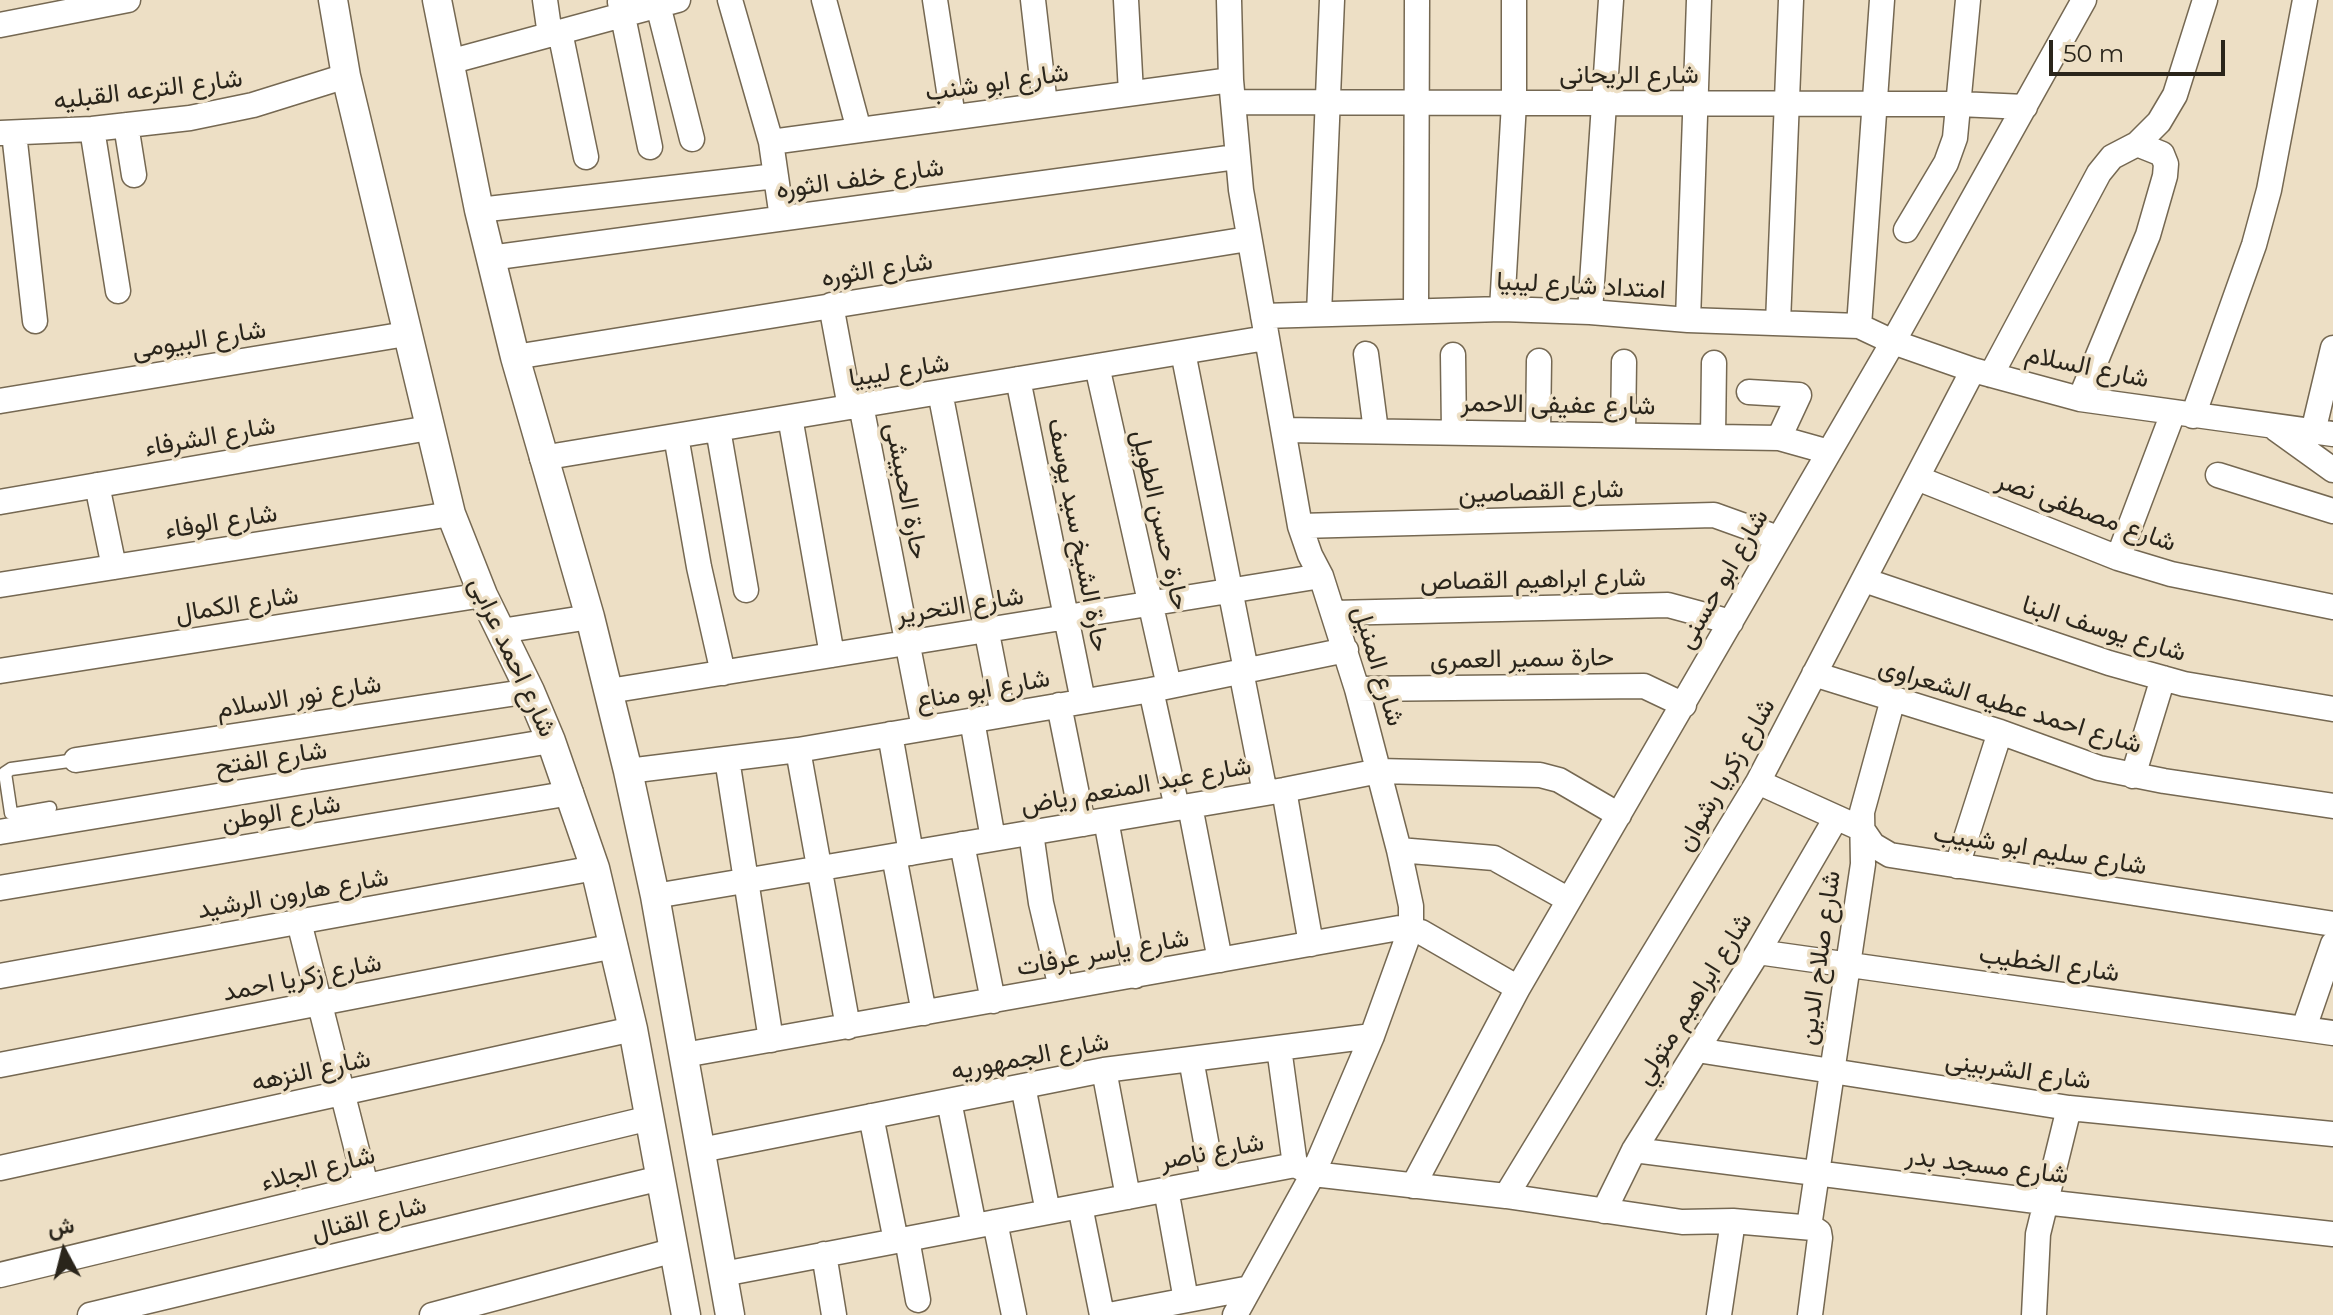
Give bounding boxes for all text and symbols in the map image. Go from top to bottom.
scale bar [2053,24,2229,74]
text: 50 m [2063,39,2124,68]
street label: شارع ابو شنب [923,57,1071,109]
street label: شارع الريحانى [1559,59,1699,91]
street label: شارع الترعه القبليه [52,63,244,117]
street label: شارع خلف الثوره [774,152,946,206]
street label: شارع الثوره [819,246,935,294]
street label: امتداد شارع ليبيا [1496,266,1666,306]
street label: شارع البيومى [130,314,268,366]
street label: شارع السلام [2022,339,2152,395]
street label: شارع ليبيا [847,348,951,394]
street label: شارع عفيفى الاحمر [1460,388,1656,422]
street label: شارع الشرفاء [142,410,278,464]
street label: حارة الشيخ سيد يوسف [1040,416,1116,654]
street label: حارة الحبيشى [877,420,935,562]
street label: حارة حسن الطويل [1124,427,1196,613]
street label: شارع مصطفى نصر [1992,465,2180,559]
street label: شارع القصاصين [1458,474,1624,510]
street label: شارع الوفاء [163,498,279,546]
street label: شارع ابو حسنى [1670,504,1776,654]
street label: شارع ابراهيم القصاص [1420,562,1646,598]
street label: شارع احمد عرابى [461,572,563,742]
street label: شارع الكمال [173,580,301,630]
street label: شارع التحرير [894,581,1026,631]
street label: شارع يوسف البنا [2018,589,2190,669]
street label: شارع المنيل [1345,602,1411,730]
street label: حارة سمير العمرى [1430,642,1614,676]
street label: شارع احمد عطيه الشعراوى [1875,651,2145,761]
street label: شارع ابو مناع [914,663,1052,717]
street label: شارع نور الاسلام [214,669,384,725]
street label: شارع زكريا رشوان [1670,693,1782,857]
street label: شارع الفتح [213,735,329,783]
street label: شارع عبد المنعم رياض [1018,750,1254,822]
street label: شارع الوطن [219,788,343,838]
street label: شارع سليم ابو شبيب [1931,818,2149,882]
street label: شارع هارون الرشيد [195,862,391,926]
street label: شارع صلاح الدين [1792,869,1848,1047]
street label: شارع ابراهيم متولي [1629,907,1759,1091]
street label: شارع ياسر عرفات [1014,922,1192,984]
street label: شارع الخطيب [1977,939,2121,989]
street label: شارع زكريا احمد [220,947,384,1009]
street label: شارع الجمهوريه [948,1026,1112,1088]
street label: شارع النزهه [249,1043,373,1099]
street label: شارع الشربينى [1943,1045,2093,1097]
street label: شارع ناصر [1157,1127,1267,1177]
street label: شارع الجلاء [258,1140,378,1198]
street label: شارع مسجد بدر [1904,1141,2070,1191]
street label: شارع القنال [308,1190,430,1248]
north arrow [24,1211,104,1291]
text: ش [46,1212,76,1242]

